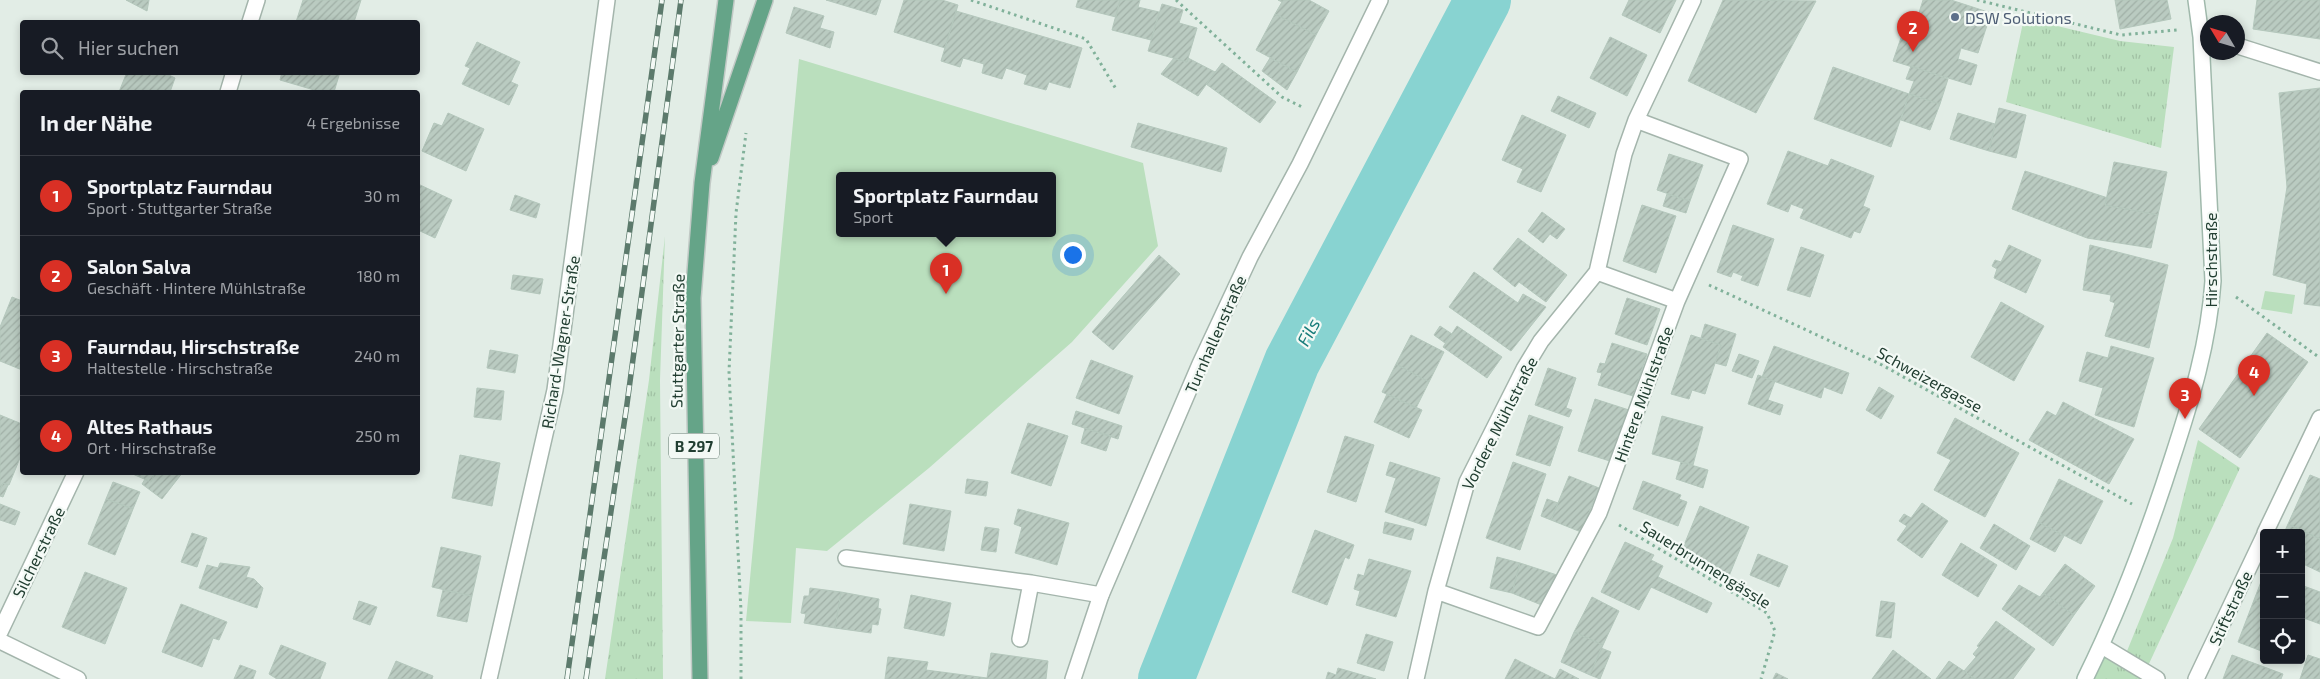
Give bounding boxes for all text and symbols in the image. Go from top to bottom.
place label: DSW Solutions [1965,8,2072,27]
pin: 2 [1897,11,1929,52]
marker: DSW Solutions [1949,11,1961,23]
north arrow [2200,15,2245,60]
search box [20,20,420,75]
icon: search [38,34,66,62]
text: Hier suchen [78,36,179,59]
text: In der Nähe [40,110,152,135]
text: 4 Ergebnisse [307,113,400,132]
popup [836,172,1056,237]
text: Sportplatz Faurndau [87,175,272,198]
text: Sportplatz Faurndau [853,184,1039,207]
text: 1 [53,186,59,205]
text: 30 m [364,186,400,205]
text: Sport · Stuttgarter Straße [87,198,272,217]
text: Sport [853,207,893,226]
street label: Hirschstraße [2201,212,2220,308]
your location [1060,242,1086,268]
pin: 1 [930,253,962,294]
street label: Richard-Wagner-Straße [537,254,583,430]
text: Salon Salva [87,255,191,278]
text: 2 [51,266,61,285]
text: 180 m [357,266,400,285]
street label: Turnhallenstraße [1180,272,1250,396]
street label: Stuttgarter Straße [666,274,688,408]
text: Geschäft · Hintere Mühlstraße [87,278,306,297]
water label: Fils [1292,314,1324,350]
street label: Hintere Mühlstraße [1610,324,1676,464]
text: Faurndau, Hirschstraße [87,335,300,358]
street label: Schweizergasse [1874,342,1986,416]
text: 3 [51,346,61,365]
text: 240 m [354,346,400,365]
street label: Vordere Mühlstraße [1457,353,1541,493]
pin: 4 [2238,355,2270,396]
text: Haltestelle · Hirschstraße [87,358,273,377]
pin: 3 [2169,378,2201,419]
text: Altes Rathaus [87,415,213,438]
text: 4 [51,426,61,445]
text: 250 m [355,426,400,445]
road number: B 297 [669,434,719,458]
text: Ort · Hirschstraße [87,438,216,457]
street label: Silcherstraße [8,504,68,600]
street label: Sauerbrunnengässle [1637,516,1775,612]
map controls [2260,529,2305,664]
button: + [2260,529,2305,574]
street label: Stiftstraße [2204,568,2256,648]
button: − [2260,574,2305,619]
button: locate [2260,619,2305,664]

